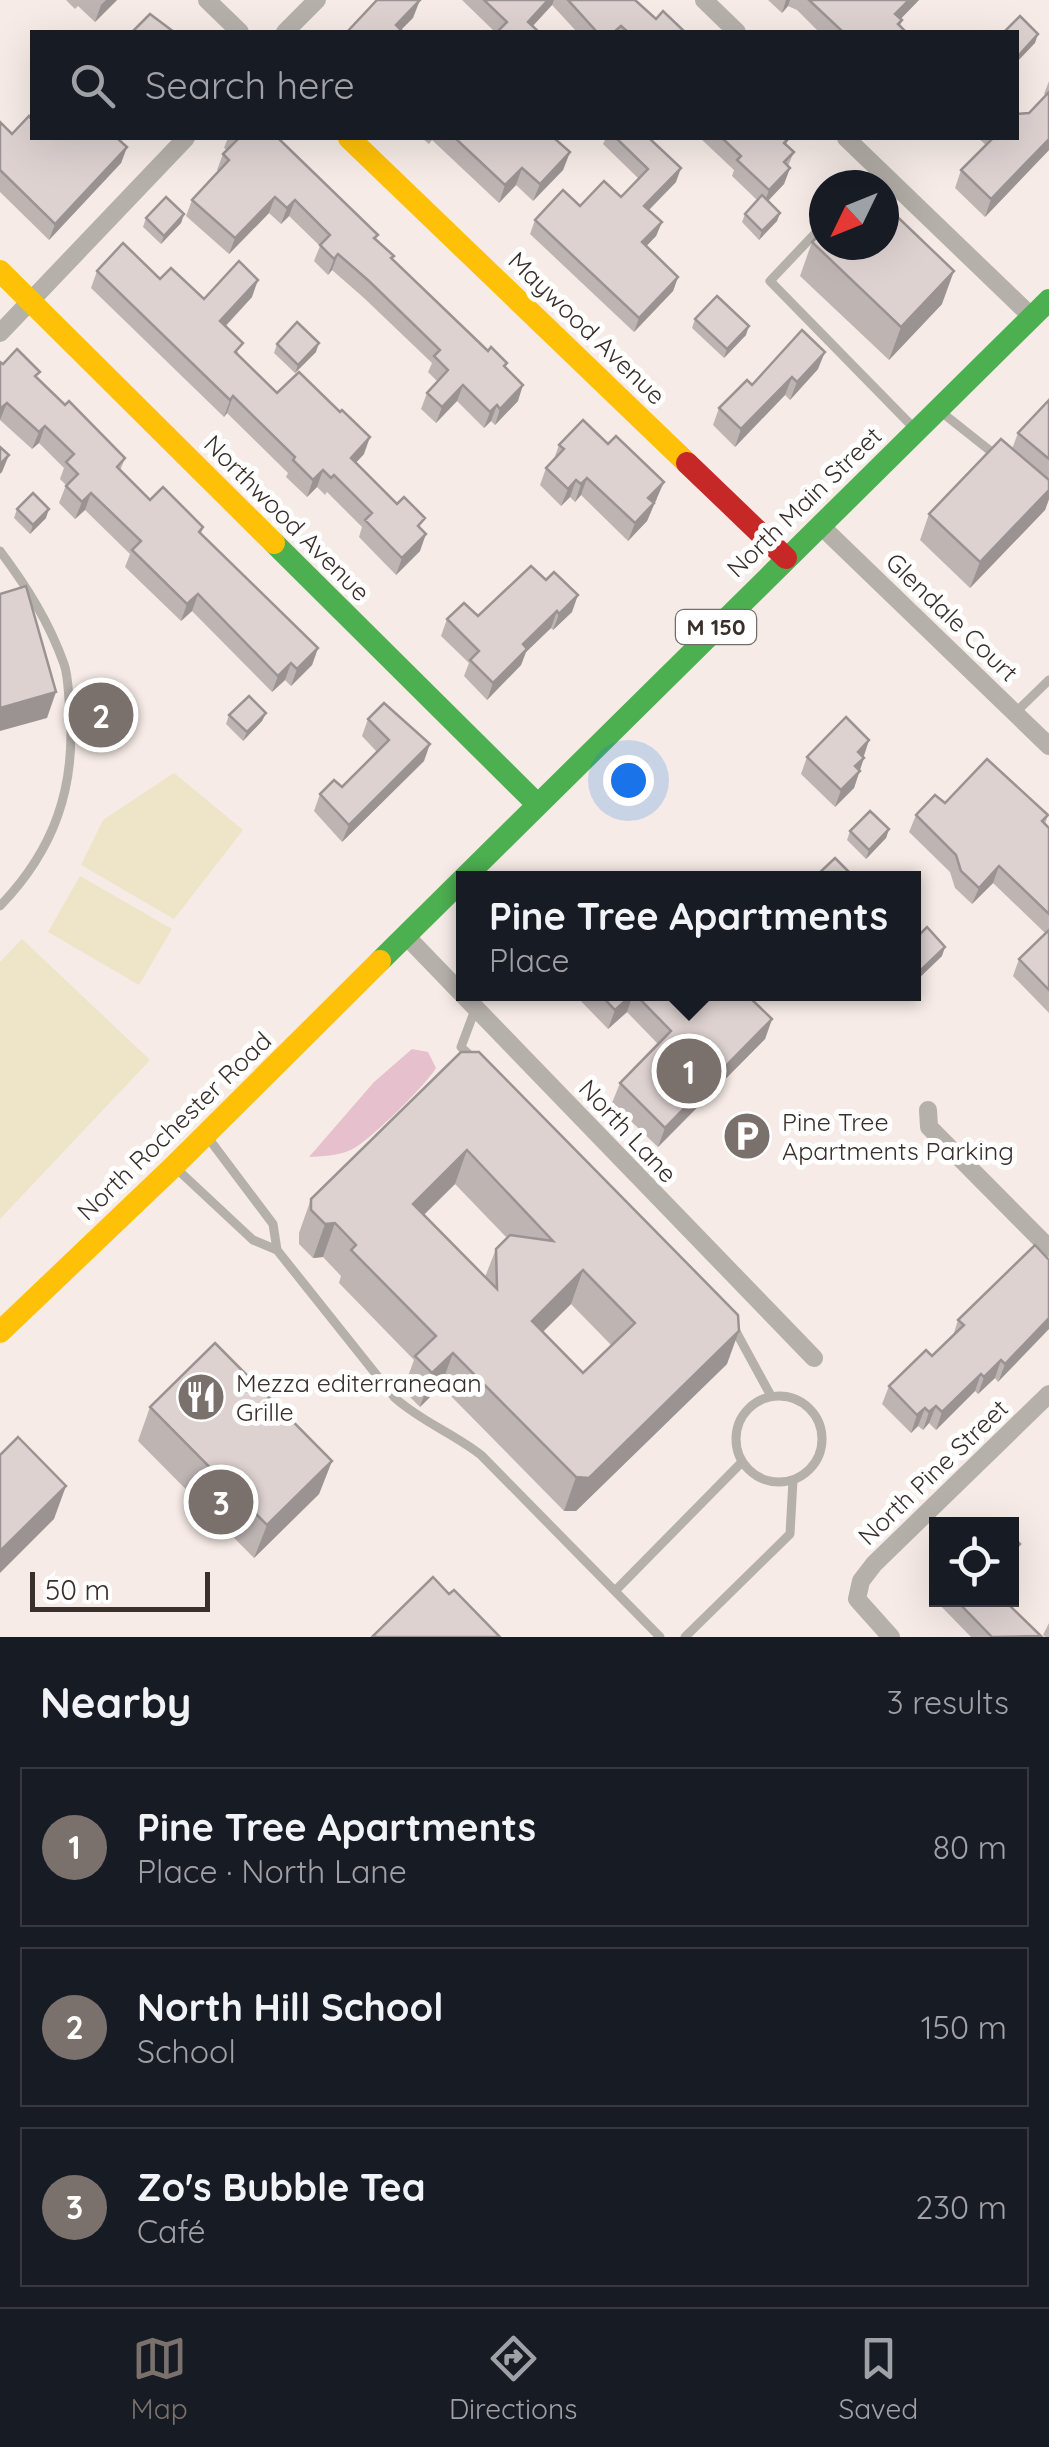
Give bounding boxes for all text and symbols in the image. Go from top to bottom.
search box [30,30,1019,140]
icon: search [65,58,120,113]
text: Search here [145,61,355,109]
north arrow [809,170,899,260]
street label: Maywood Avenue [502,245,672,411]
street label: North Main Street [720,420,888,583]
street label: Northwood Avenue [198,428,377,607]
street label: Glendale Court [880,546,1025,688]
road number: M 150 [676,610,756,644]
pin: 2 [68,678,134,752]
your location [603,755,654,806]
popup [456,871,921,1001]
text: Pine Tree Apartments [489,892,888,940]
text: Place [489,940,569,980]
street label: North Rochester Road [70,1025,277,1226]
pin: 1 [656,1034,722,1108]
street label: North Lane [573,1073,684,1189]
place label: Pine Tree Apartments Parking [782,1106,1014,1166]
parking icon: Pine Tree Apartments Parking [721,1110,773,1162]
place label: Mezza editerraneaan Grille [236,1367,482,1427]
restaurant icon: Mezza editerraneaan Grille [175,1371,227,1423]
street label: North Pine Street [851,1392,1014,1551]
pin: 3 [188,1464,254,1540]
map controls [929,1517,1019,1607]
button: locate [929,1517,1019,1607]
scale bar [30,1567,210,1612]
text: 50 m [45,1572,110,1607]
text: Nearby [40,1676,191,1729]
text: 3 results [887,1682,1009,1722]
text: Pine Tree Apartments [137,1803,536,1851]
text: 1 [68,1827,81,1867]
text: 80 m [933,1827,1007,1867]
text: Place · North Lane [137,1851,407,1891]
text: North Hill School [137,1983,443,2031]
text: 2 [65,2007,84,2047]
text: 150 m [921,2007,1007,2047]
text: School [137,2031,236,2071]
text: Zo's Bubble Tea [137,2163,426,2211]
text: 3 [66,2187,83,2227]
text: 230 m [916,2187,1007,2227]
text: Café [137,2211,206,2251]
tab: Map [131,2331,188,2426]
tab: Directions [449,2331,577,2426]
tab: Saved [839,2331,918,2426]

